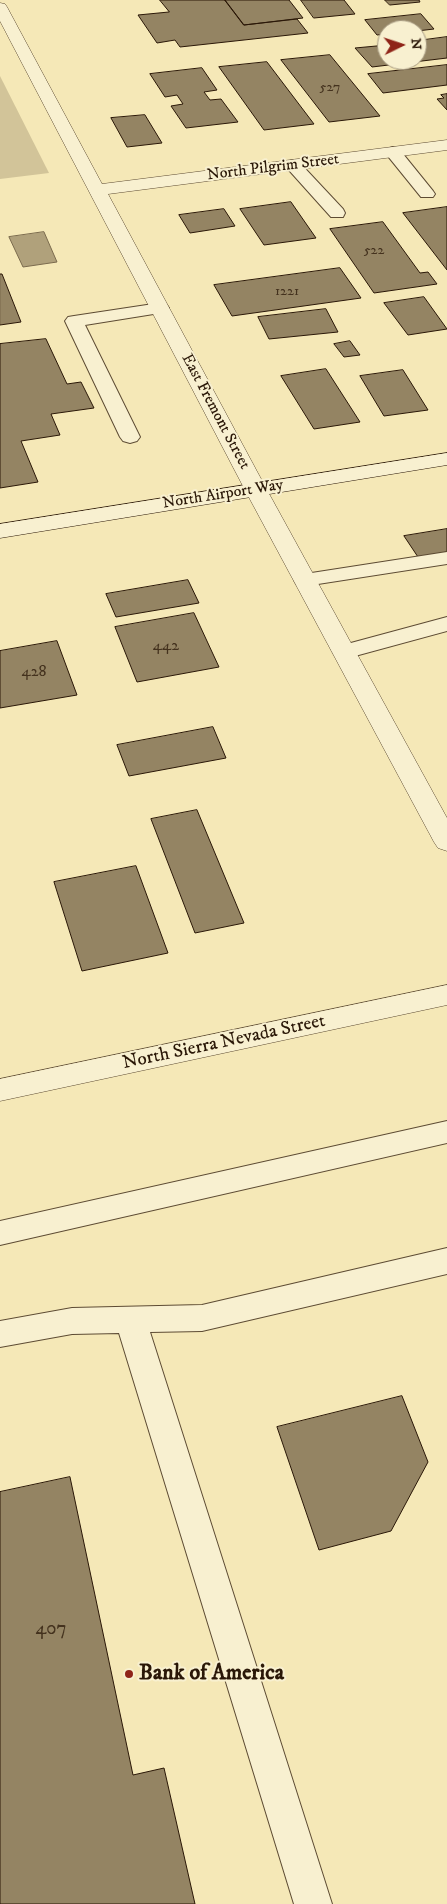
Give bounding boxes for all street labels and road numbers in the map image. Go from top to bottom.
street label: North Pilgrim Street [206,150,340,186]
street label: East Fremont Street [176,351,254,473]
street label: North Airport Way [161,476,285,514]
street label: North Sierra Nevada Street [121,1010,327,1076]

